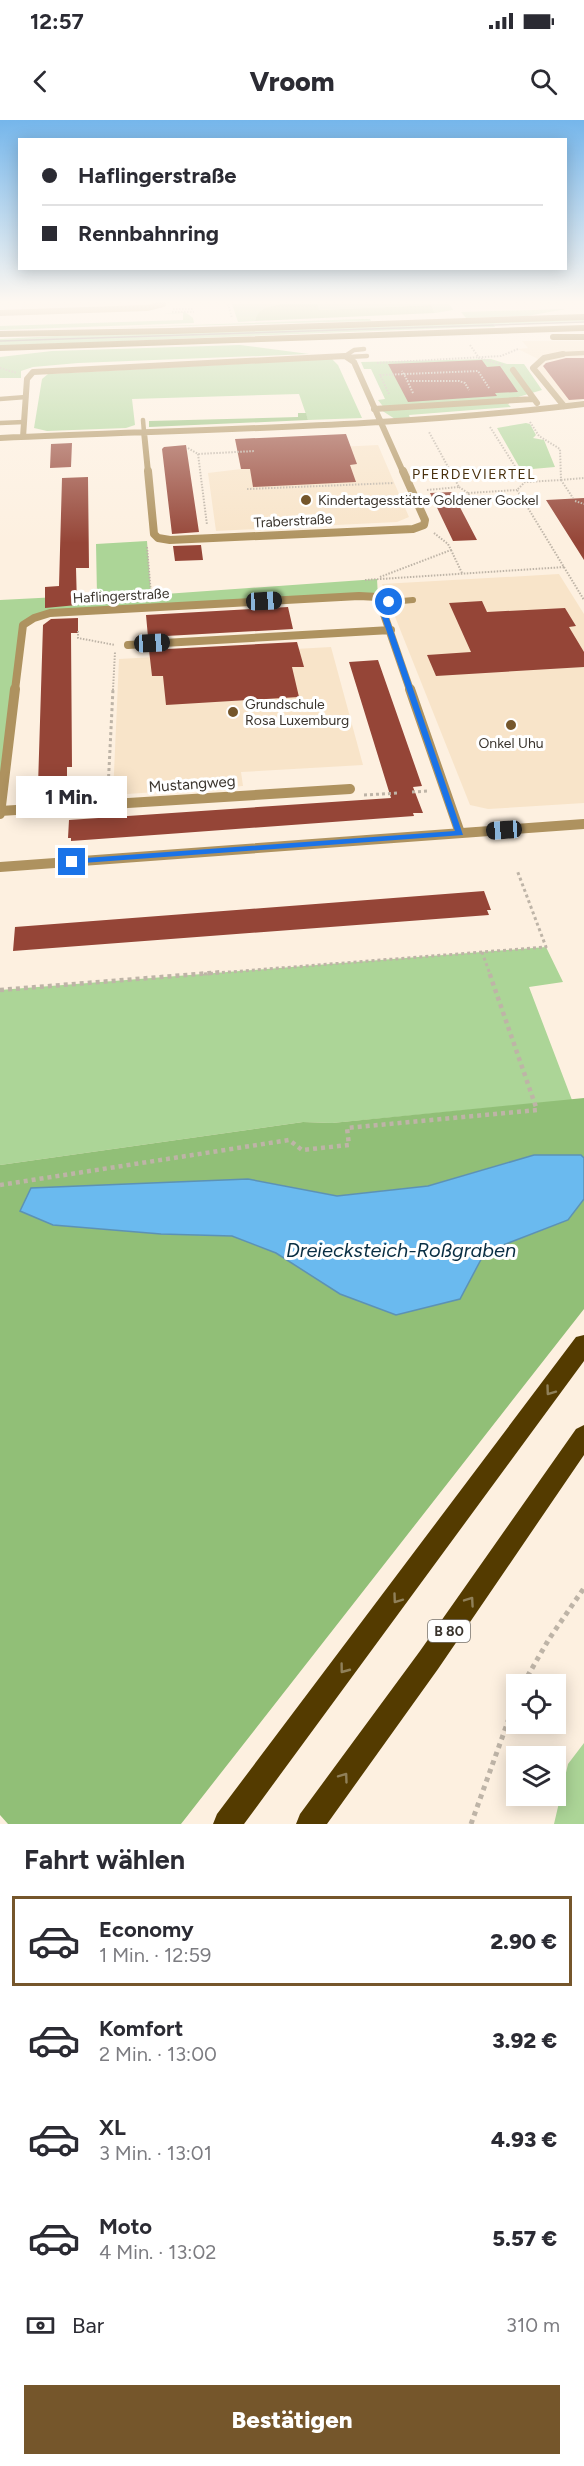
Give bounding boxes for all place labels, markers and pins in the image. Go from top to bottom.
place label: Kindertagesstätte Goldener Gockel [318,492,539,509]
marker: Kindertagesstätte Goldener Gockel [299,493,313,507]
place label: Grundschule Rosa Luxemburg [245,696,349,729]
marker: Grundschule Rosa Luxemburg [226,705,240,719]
marker: Onkel Uhu [504,718,518,732]
place label: Onkel Uhu [478,735,544,752]

